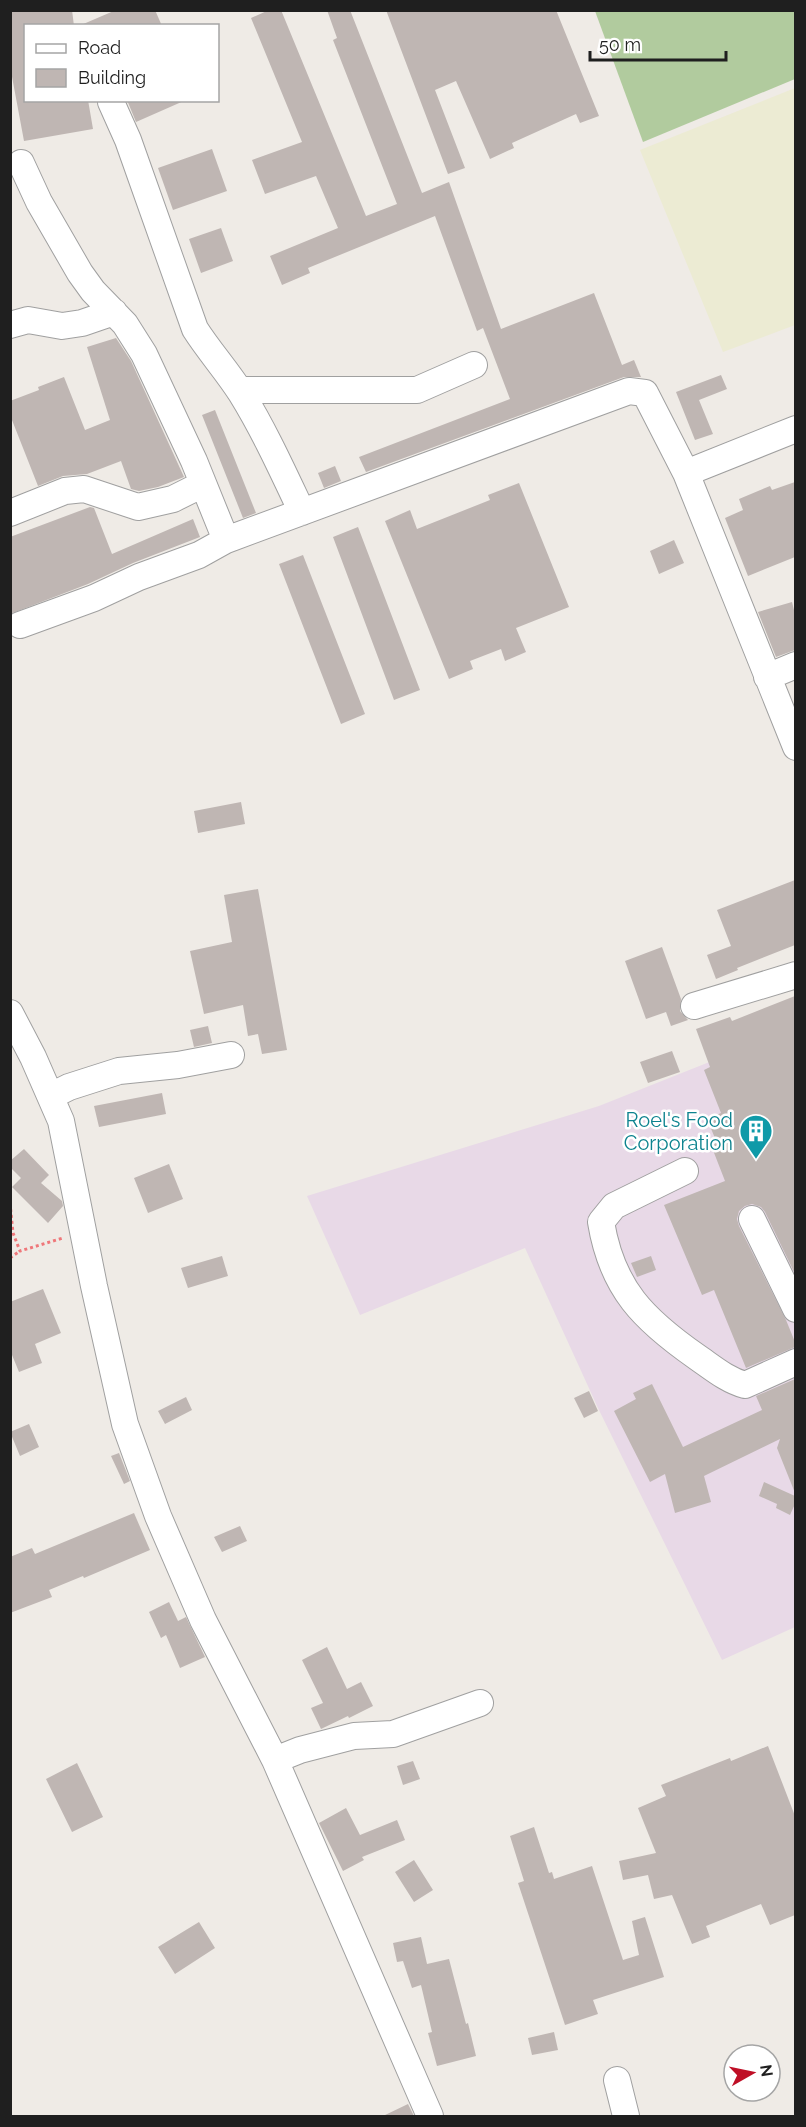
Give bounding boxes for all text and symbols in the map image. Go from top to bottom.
legend [24,24,219,102]
scale bar [590,24,726,62]
text: 50 m [599,34,641,55]
text: Road [78,37,121,58]
text: Building [78,67,146,88]
place label: Roel's Food Corporation [624,1108,733,1155]
building icon: Roel's Food Corporation [738,1113,774,1160]
north arrow [722,2043,782,2103]
text: N [756,2063,777,2078]

